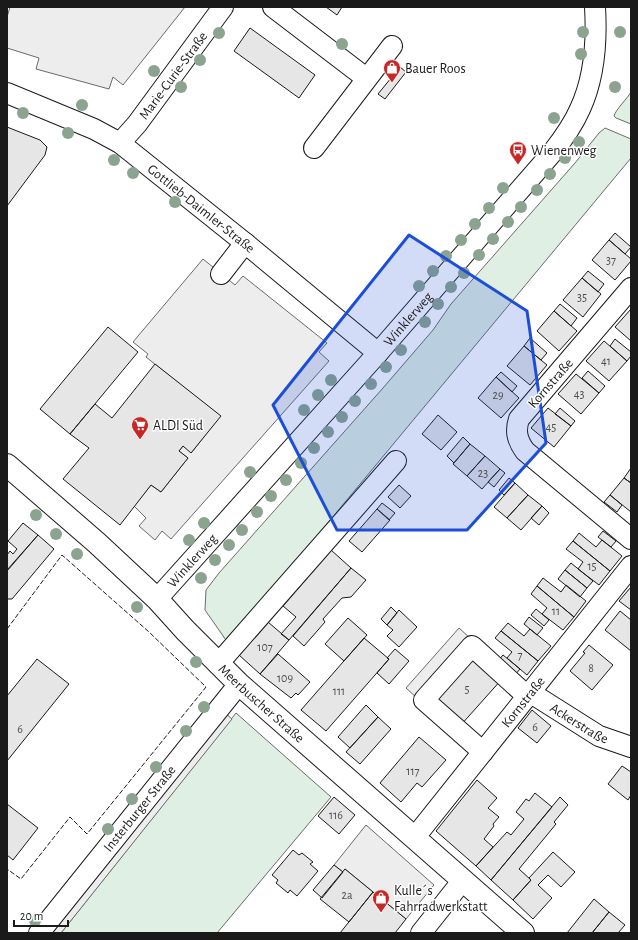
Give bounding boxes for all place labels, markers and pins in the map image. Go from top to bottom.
shop icon: Bauer Roos [382,58,402,83]
place label: Bauer Roos [405,62,466,76]
bus stop icon: Wienenweg [508,140,528,165]
place label: Wienenweg [531,144,597,158]
supermarket icon: ALDI Süd [130,415,150,440]
place label: ALDI Süd [153,419,203,433]
place label: Kulle´s Fahrradwerkstatt [394,884,488,914]
shop icon: Kulle´s Fahrradwerkstatt [371,888,391,913]

